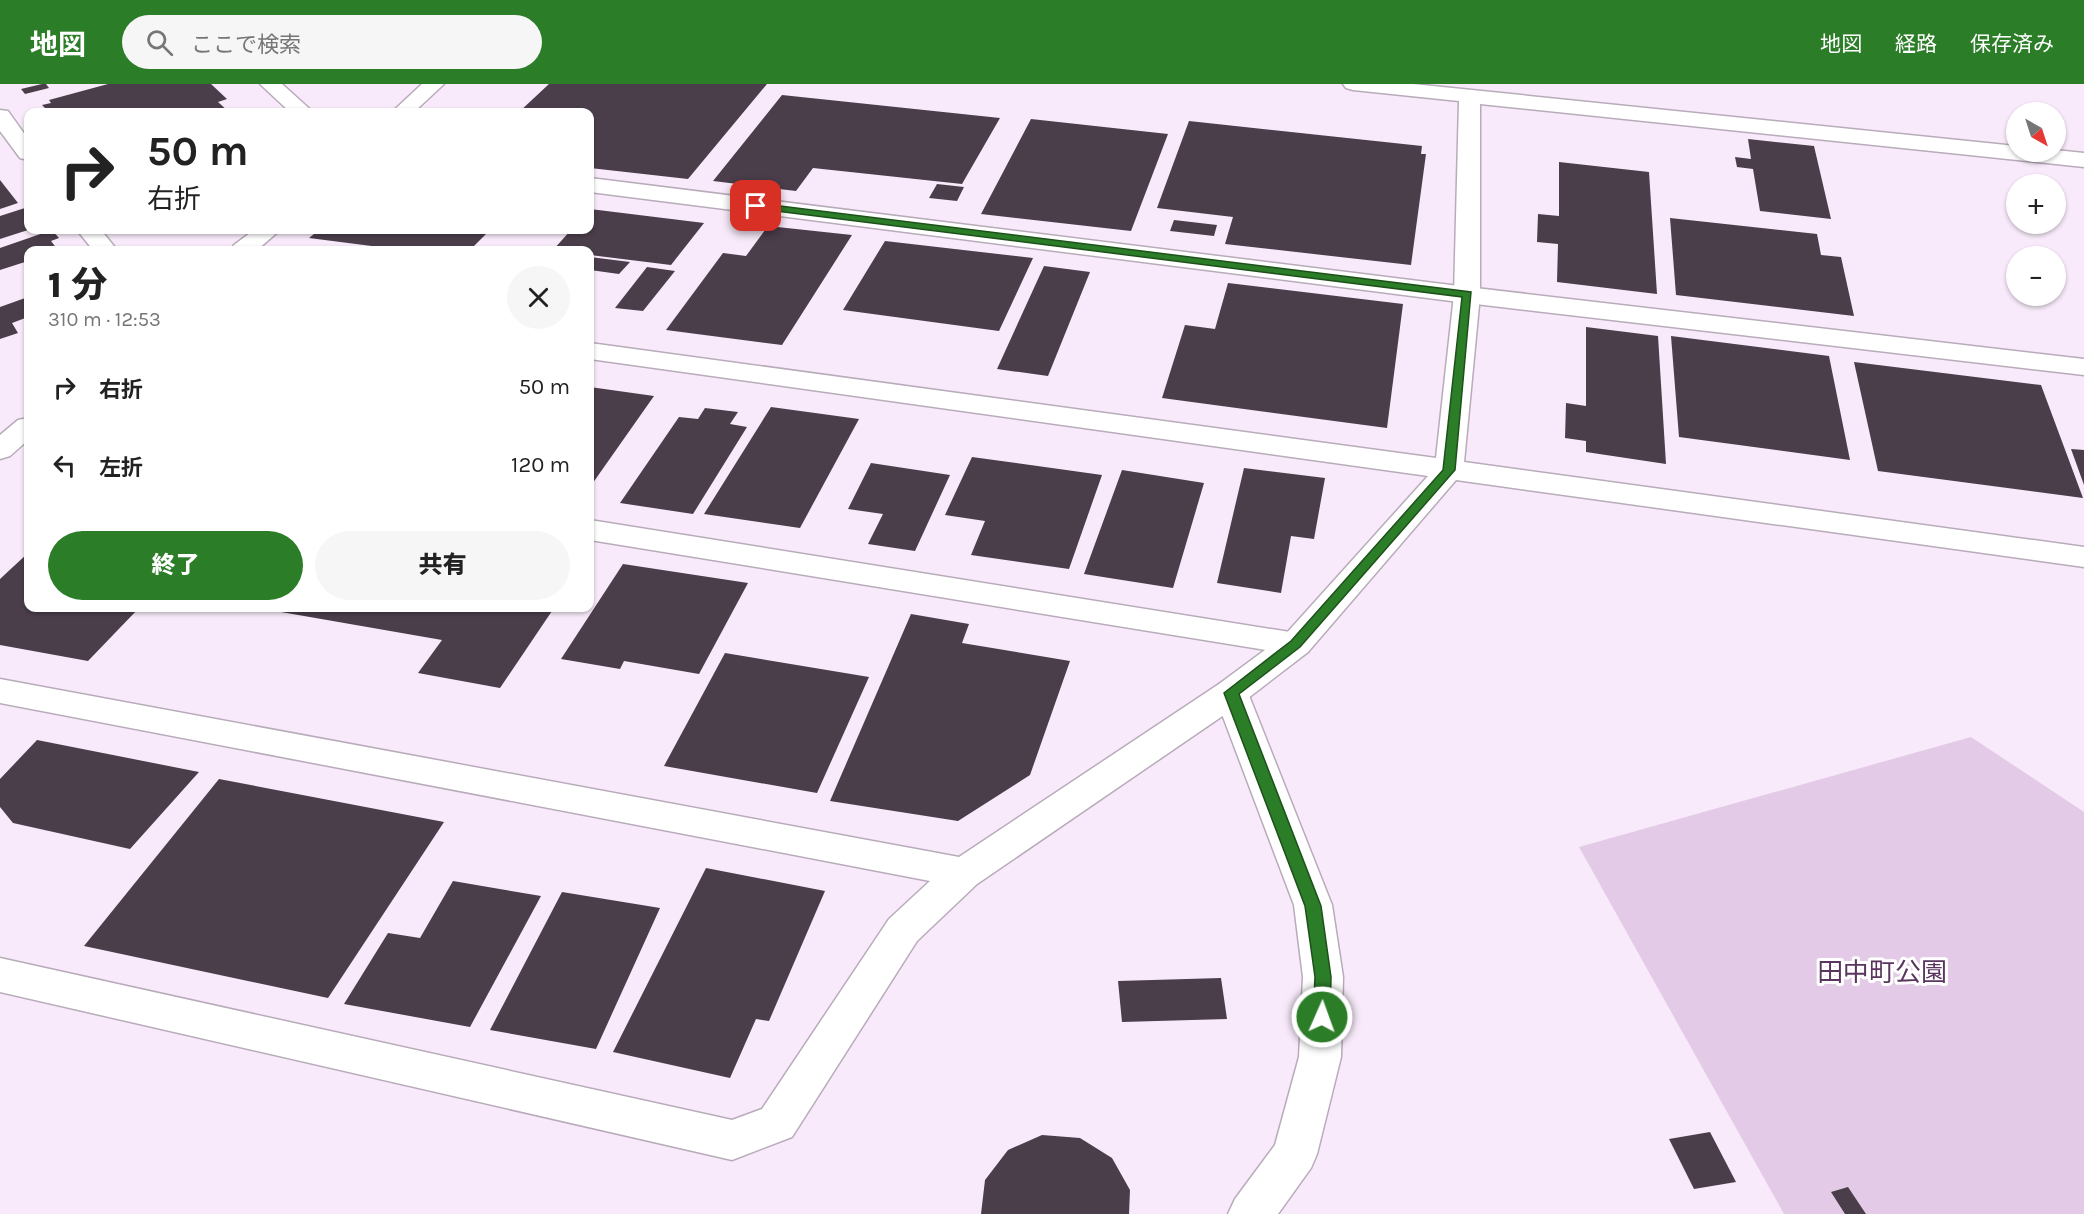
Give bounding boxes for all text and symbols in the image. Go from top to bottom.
search box [122,15,542,69]
icon: search [143,26,176,59]
text: 地図 [30,28,86,61]
text: ここで検索 [191,32,301,58]
text: 地図 [1820,32,1862,56]
text: 経路 [1895,32,1937,56]
text: 保存済み [1970,32,2054,56]
north arrow [2006,102,2066,162]
map controls [2006,102,2066,306]
text: 50 m [147,126,249,176]
icon: right [48,132,126,210]
button: + [2006,174,2066,234]
pin [730,180,781,231]
text: 右折 [147,183,201,215]
icon: arrive [739,189,772,222]
button: − [2006,246,2066,306]
text: 1 分 [48,264,108,306]
button: close [507,266,570,329]
text: 310 m · 12:53 [48,308,161,331]
icon: right [48,371,81,404]
text: 50 m [519,374,570,400]
text: 右折 [99,377,143,403]
icon: left [48,449,81,482]
text: 120 m [511,452,570,478]
text: 左折 [99,455,143,481]
button: 終了 [48,531,303,600]
button: 共有 [315,531,570,600]
park label: 田中町公園 [1817,957,1947,988]
position arrow [1290,985,1354,1049]

